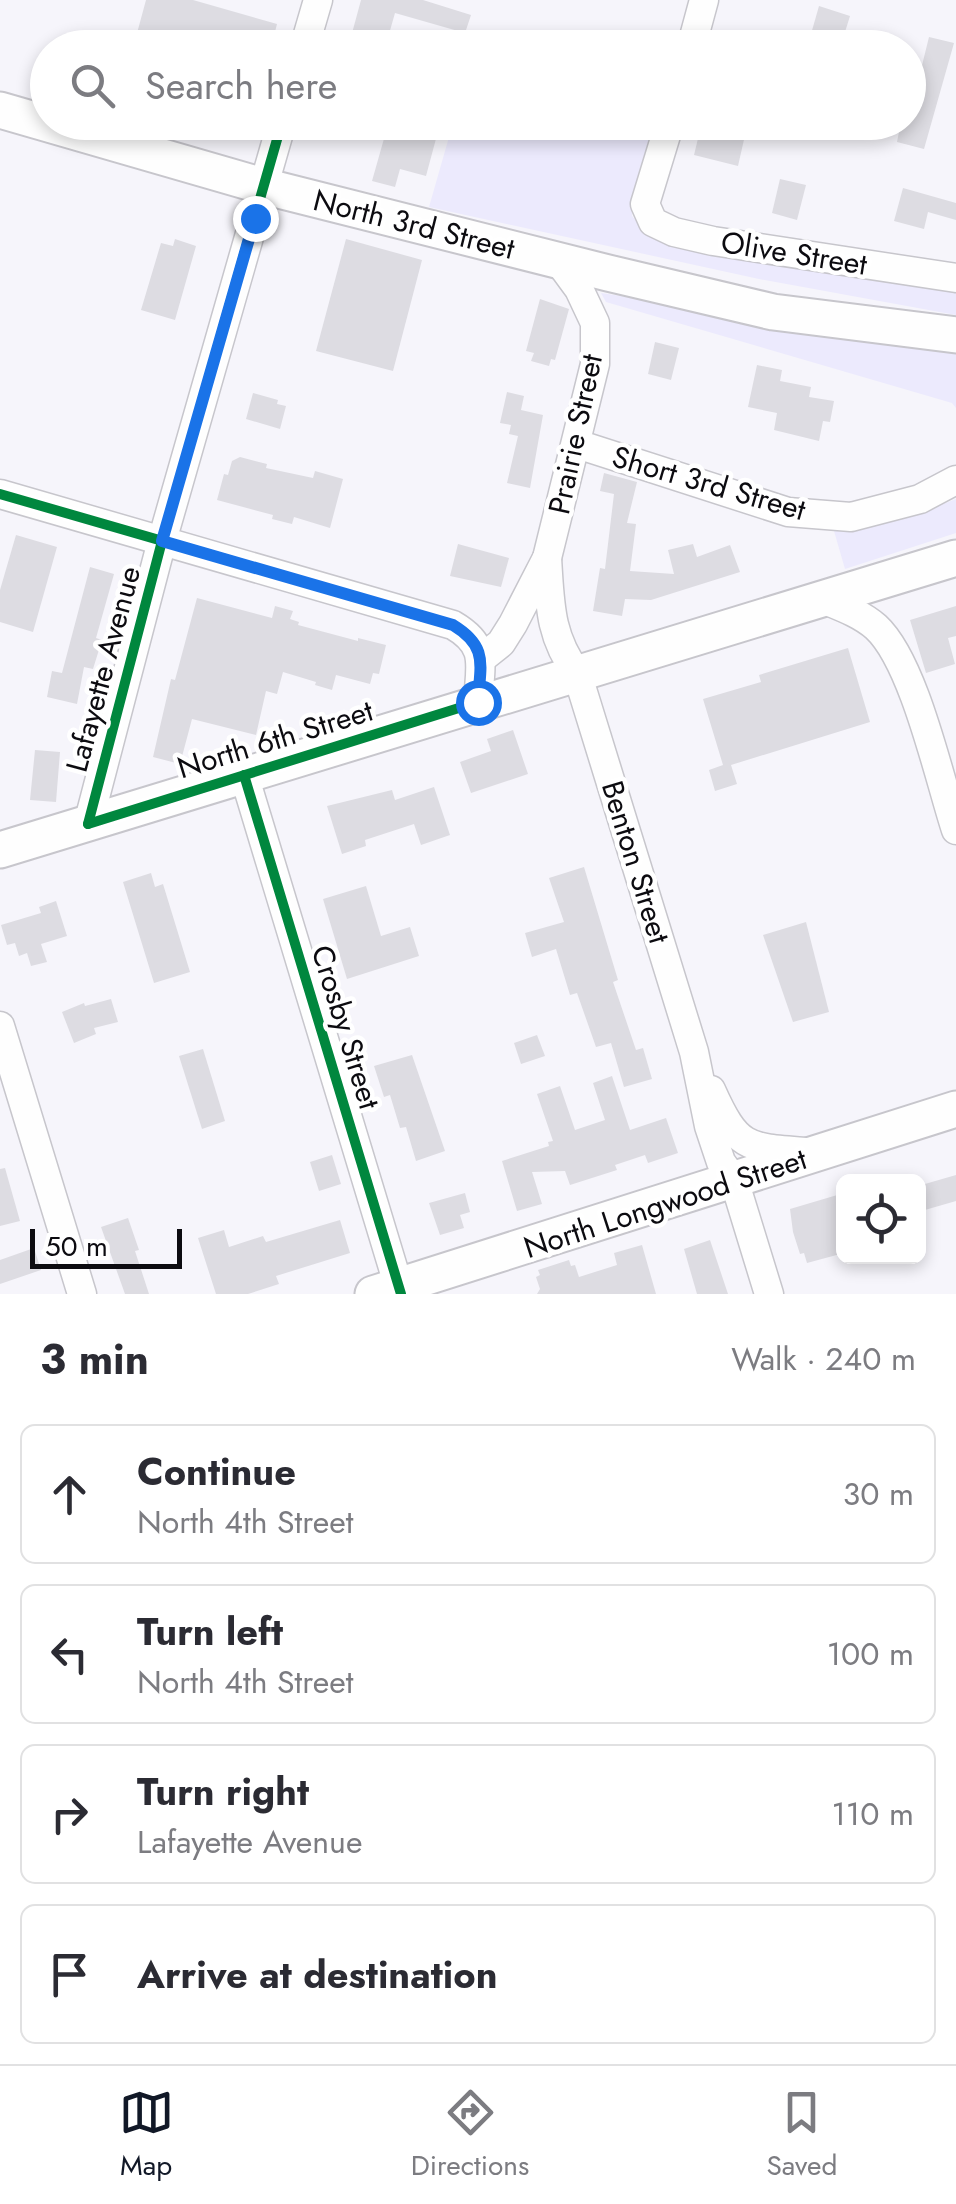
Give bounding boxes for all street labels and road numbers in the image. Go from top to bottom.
street label: North 3rd Street [309,178,520,270]
street label: Olive Street [718,220,871,286]
street label: Prairie Street [537,349,613,518]
street label: Short 3rd Street [607,435,812,531]
street label: Lafayette Avenue [55,561,151,777]
street label: North 6th Street [172,689,379,789]
street label: Benton Street [591,775,681,949]
street label: Crosby Street [301,940,392,1115]
street label: North Longwood Street [518,1137,813,1269]

